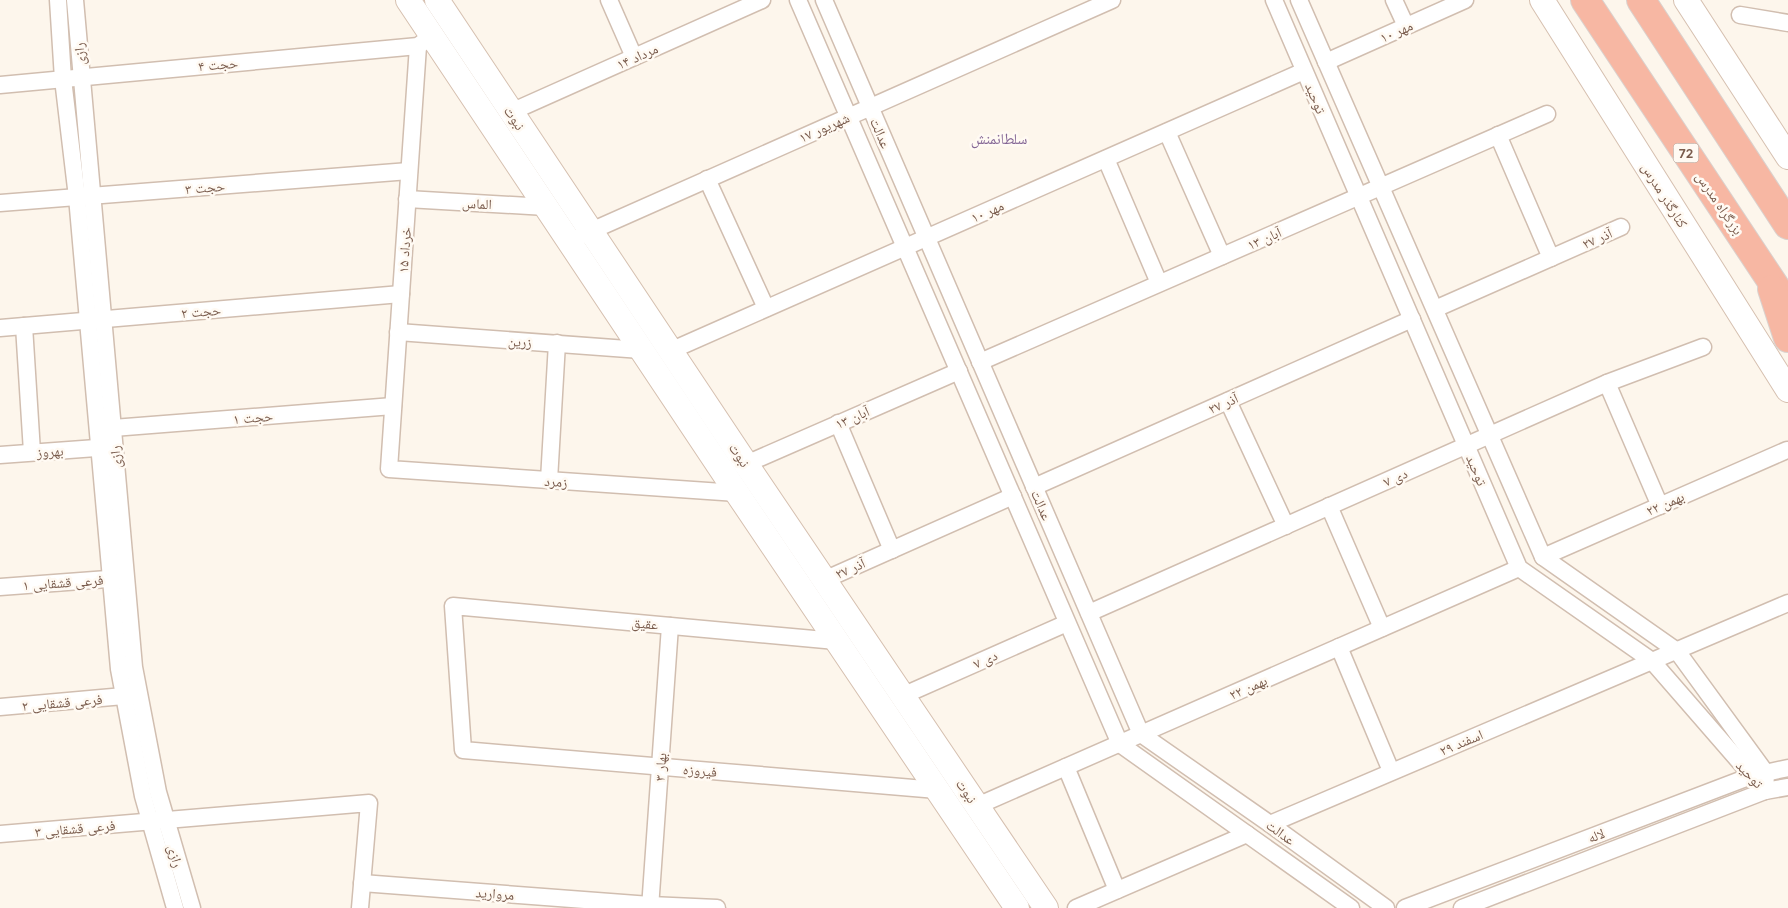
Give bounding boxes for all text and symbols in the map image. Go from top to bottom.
street label: ۱۰ مهر [1377,16,1415,47]
street label: ۱۴ مرداد [614,39,661,74]
street label: رازی [70,42,89,66]
street label: حجت ۴ [197,54,239,74]
street label: توحید [1301,80,1330,117]
street label: نبوت [500,103,529,134]
street label: ۱۷ شهریور [796,108,852,147]
street label: عدالت [867,115,895,151]
district label: سلطانمنش [971,129,1027,149]
road number: 72 [1674,144,1698,162]
street label: کنارگذر مدرس [1638,159,1692,231]
street label: بزرگراه مدرس [1692,168,1747,238]
street label: حجت ۳ [184,177,226,197]
street label: الماس [462,194,492,213]
street label: ۱۰ مهر [968,196,1006,227]
street label: ۱۳ آبان [1244,223,1284,254]
street label: ۲۷ آذر [1579,224,1615,253]
street label: ۱۵ خرداد [394,226,415,274]
street label: حجت ۲ [180,301,222,321]
street label: زرین [507,332,532,351]
street label: ۲۷ آذر [1205,389,1241,418]
street label: ۱۳ آبان [832,402,872,433]
street label: حجت ۱ [232,407,274,427]
street label: نبوت [725,440,754,471]
street label: بهروز [35,442,64,461]
street label: رازی [106,445,125,469]
street label: توحید [1462,452,1491,489]
street label: ۷ دی [1380,464,1410,491]
street label: زمرد [544,472,568,491]
street label: عدالت [1028,487,1056,523]
street label: ۲۲ بهمن [1643,487,1687,520]
street label: ۲۷ آذر [832,554,868,583]
street label: فرعی قشقایی ۱ [22,571,104,594]
street label: عقیق [631,613,659,635]
street label: ۷ دی [970,646,1000,673]
street label: ۲۲ بهمن [1226,671,1270,704]
street label: فرعی قشقایی ۲ [21,690,103,715]
street label: ۲۹ اسفند [1437,725,1485,759]
street label: بهار ۳ [651,752,670,782]
street label: توحید [1732,757,1767,792]
street label: فیروزه [682,760,718,781]
street label: نبوت [952,776,981,807]
street label: فرعی قشقایی ۳ [34,816,116,841]
street label: عدالت [1263,816,1299,848]
street label: لاله [1585,824,1607,846]
street label: رازی [164,843,187,870]
street label: مروارید [475,883,515,904]

